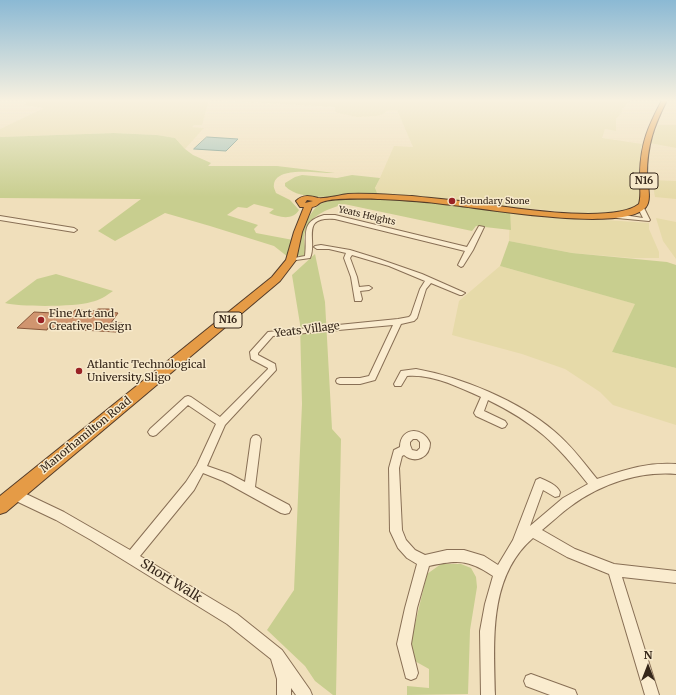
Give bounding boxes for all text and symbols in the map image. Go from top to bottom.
road number: N16 [630,173,658,189]
marker: Boundary Stone [447,196,457,206]
place label: Boundary Stone [460,196,529,206]
street label: Yeats Heights [337,204,397,228]
place label: Fine Art and Creative Design [49,307,132,333]
road number: N16 [214,312,242,328]
marker: Fine Art and Creative Design [36,315,46,325]
street label: Yeats Village [274,319,340,341]
place label: Atlantic Technological University Sligo [87,358,206,384]
marker: Atlantic Technological University Sligo [74,366,84,376]
street label: Manorhamilton Road [38,394,134,476]
street label: Short Walk [137,556,205,606]
north arrow [628,647,668,687]
text: N [644,648,652,662]

